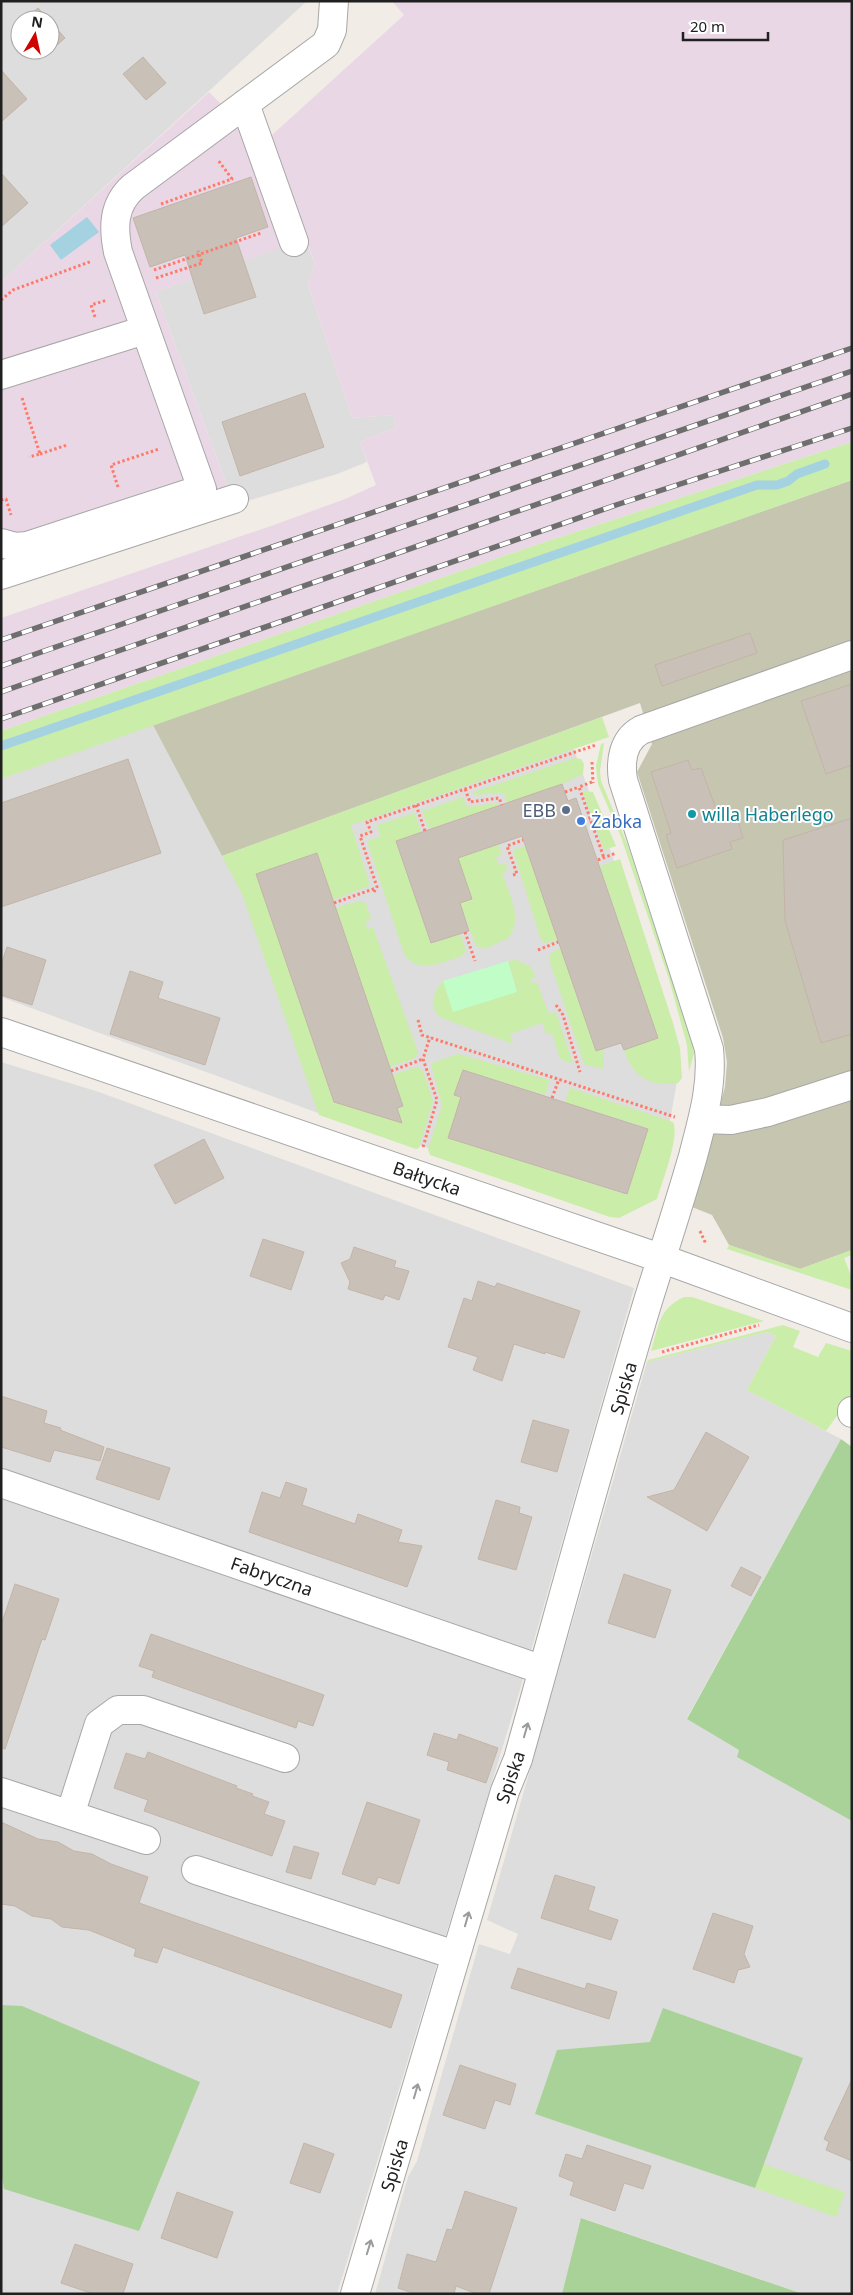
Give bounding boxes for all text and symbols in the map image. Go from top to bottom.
north arrow [10,10,60,60]
scale bar [683,10,768,42]
text: N [30,11,44,32]
text: 20 m [690,16,725,36]
place label: EBB [523,798,556,822]
place label: willa Haberlego [702,802,834,826]
marker: EBB [560,804,572,816]
marker: willa Haberlego [686,808,698,820]
place label: Żabka [591,809,642,833]
marker: Żabka [575,815,587,827]
street label: Bałtycka [390,1155,464,1201]
street label: Spiska [604,1359,642,1417]
street label: Fabryczna [228,1551,316,1601]
one-way arrow [521,1723,531,1739]
street label: Spiska [490,1748,530,1806]
one-way arrow [462,1911,472,1927]
one-way arrow [411,2084,421,2100]
street label: Spiska [375,2136,413,2194]
one-way arrow [365,2239,375,2255]

